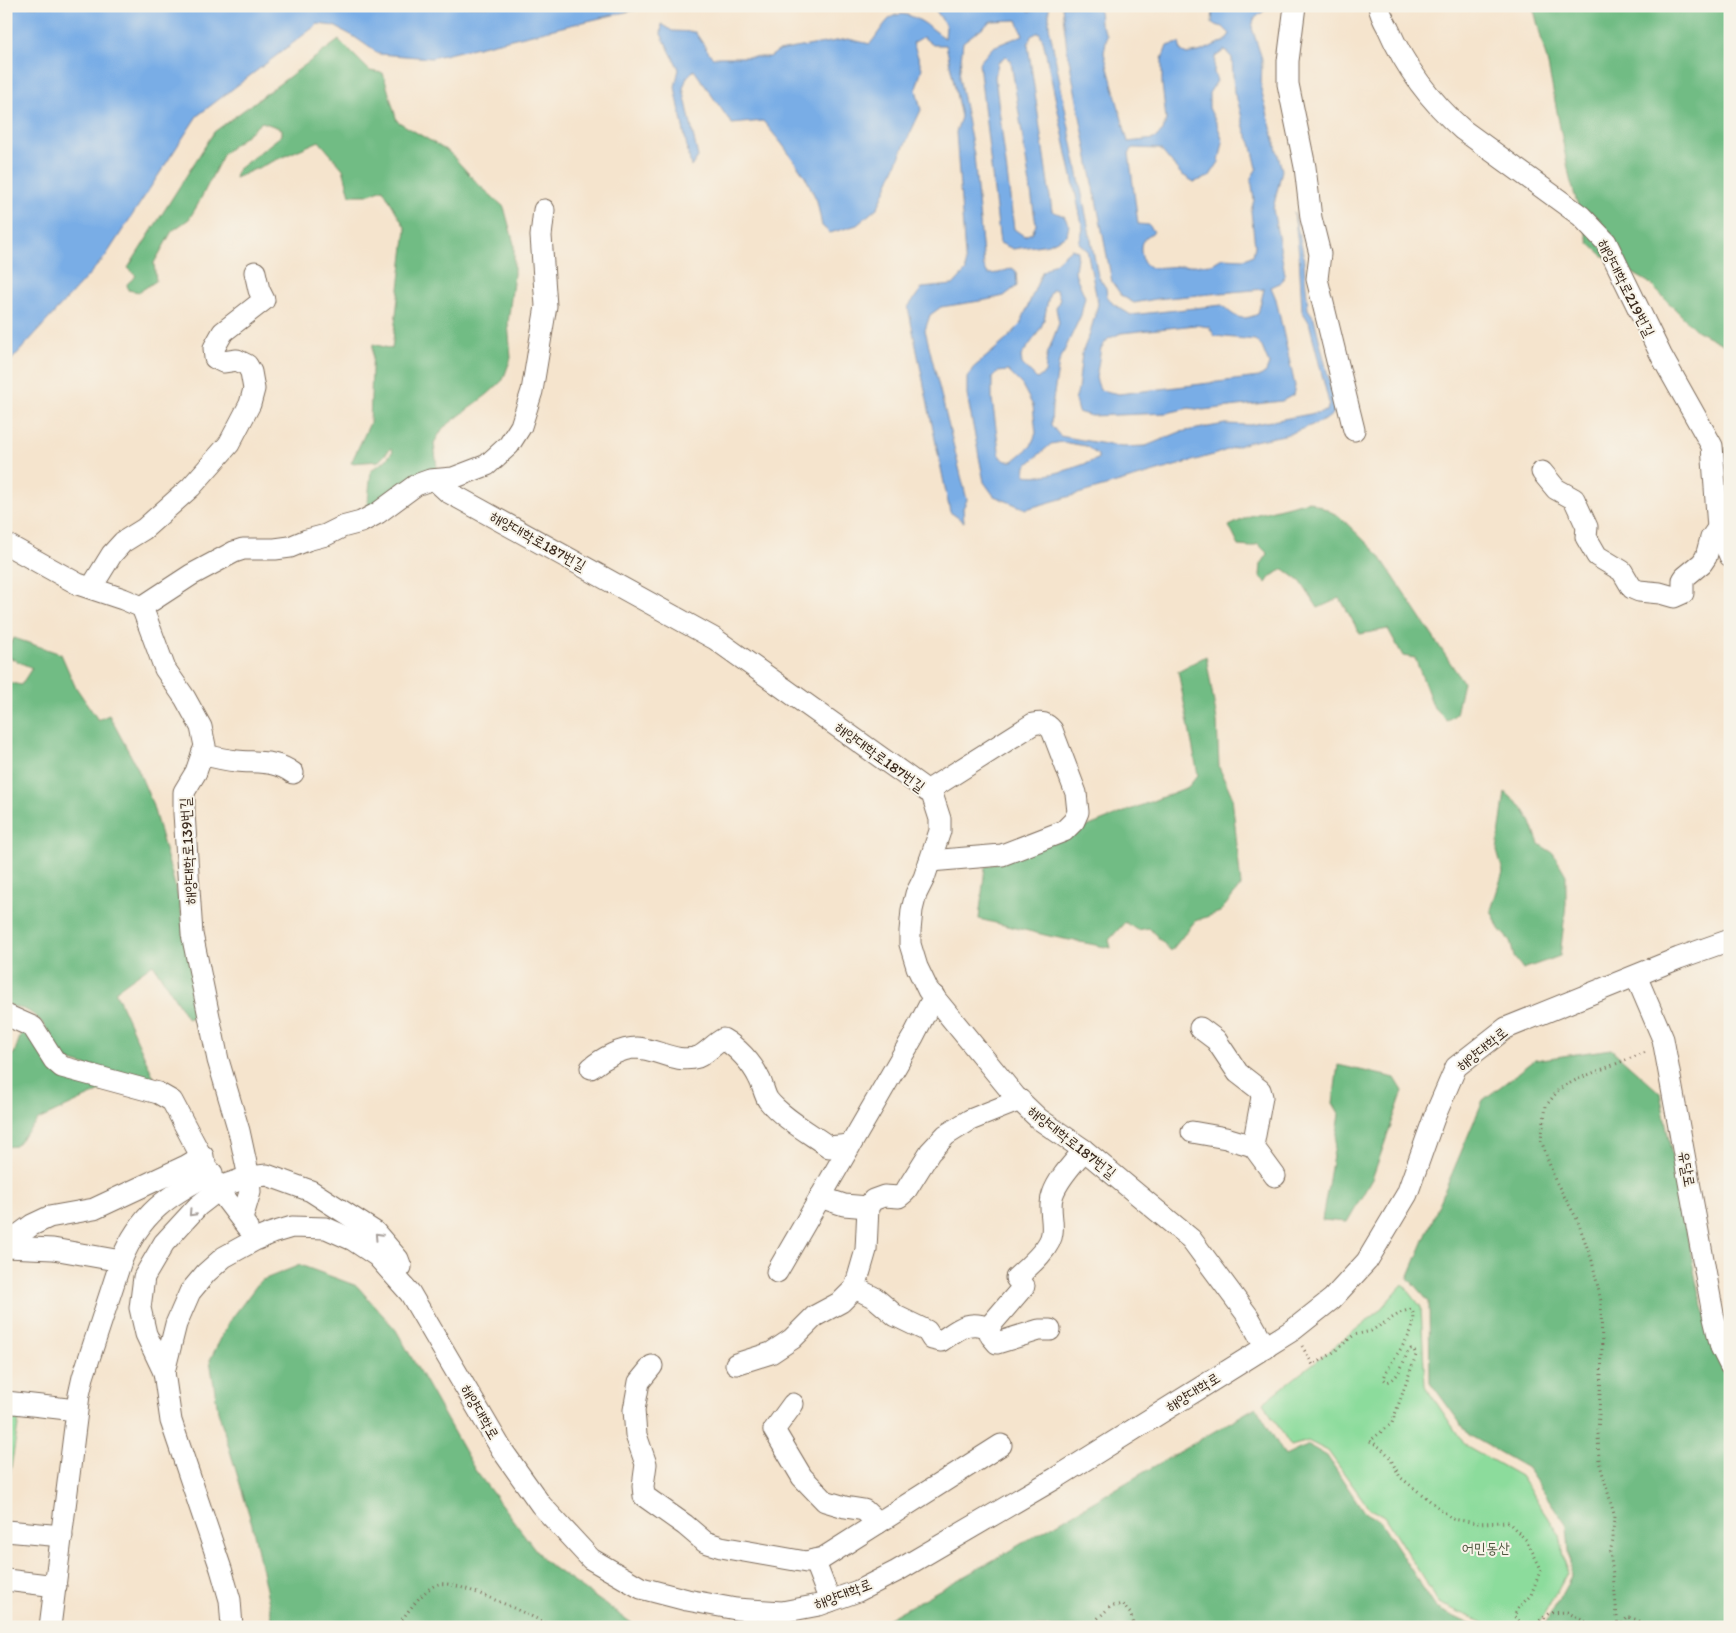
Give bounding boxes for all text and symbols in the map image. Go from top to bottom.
street label: 해양대학로219번길 [1594,236,1658,340]
street label: 해양대학로187번길 [487,507,589,575]
street label: 해양대학로187번길 [831,718,929,796]
street label: 해양대학로139번길 [176,797,200,905]
street label: 해양대학로 [1453,1023,1511,1075]
street label: 해양대학로187번길 [1024,1102,1120,1182]
street label: 유달로 [1675,1150,1699,1188]
one-way arrow [189,1208,198,1217]
one-way arrow [375,1233,384,1242]
street label: 해양대학로 [1163,1368,1223,1416]
street label: 해양대학로 [457,1381,503,1443]
park label: 어민동산 [1462,1539,1510,1557]
street label: 해양대학로 [812,1575,874,1613]

